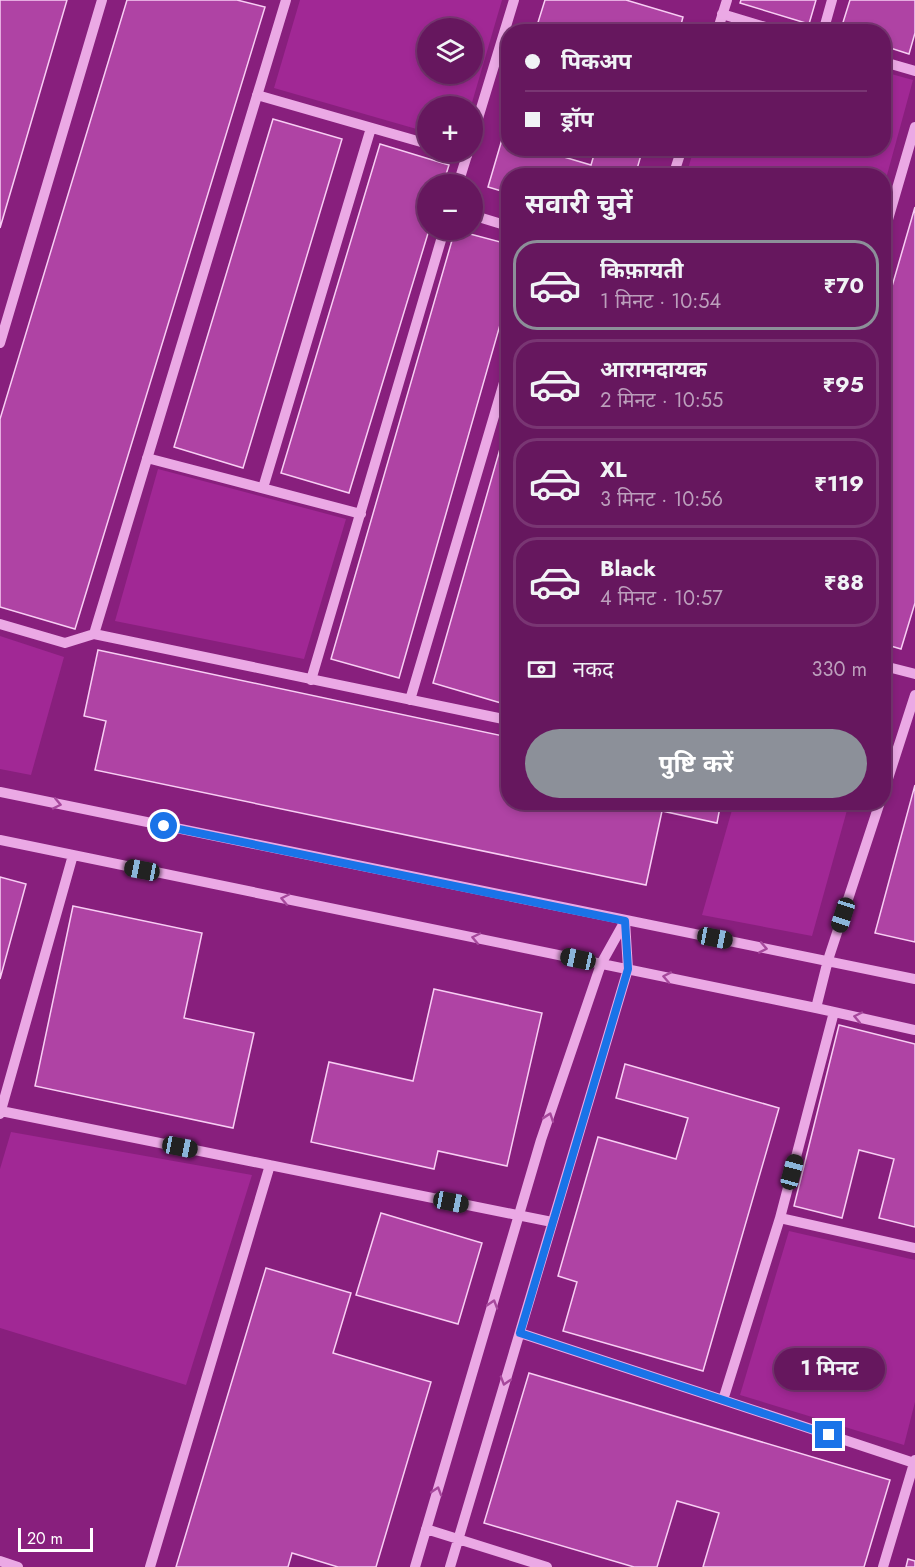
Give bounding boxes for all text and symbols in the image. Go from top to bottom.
map controls [417,18,483,240]
button: layers [417,18,483,84]
text: पिकअप [561,45,632,77]
button: + [417,96,483,162]
text: ड्रॉप [561,103,594,135]
button: − [417,174,483,240]
text: सवारी चुनें [525,184,632,223]
text: किफ़ायती [600,254,684,286]
icon: car [528,258,582,312]
text: ₹70 [824,269,864,301]
text: 1 मिनट · 10:54 [600,287,721,316]
text: आरामदायक [600,353,707,385]
icon: car [528,357,582,411]
text: ₹95 [823,368,864,400]
text: 2 मिनट · 10:55 [600,386,723,415]
text: XL [600,453,627,485]
icon: car [528,456,582,510]
text: ₹119 [814,467,864,499]
text: 3 मिनट · 10:56 [600,485,723,514]
text: Black [600,552,656,584]
icon: car [528,555,582,609]
text: ₹88 [824,566,864,598]
text: 4 मिनट · 10:57 [600,584,723,613]
icon: cash [525,653,558,686]
text: नकद [573,653,614,685]
text: 330 m [812,655,867,684]
button: पुष्टि करें [525,729,867,798]
one-way arrow [52,797,62,810]
route start [150,812,177,839]
car [123,858,161,882]
one-way arrow [280,893,290,906]
car [829,895,857,935]
car [696,926,734,950]
one-way arrow [471,932,481,945]
one-way arrow [757,941,767,954]
car [559,946,597,972]
one-way arrow [662,971,672,984]
one-way arrow [853,1012,863,1025]
one-way arrow [542,1112,554,1123]
car [161,1135,199,1159]
car [779,1152,805,1192]
car [432,1190,470,1214]
one-way arrow [486,1299,498,1310]
callout: 1 मिनट [774,1348,884,1390]
text: 1 मिनट [800,1354,859,1383]
one-way arrow [500,1375,512,1386]
route end [815,1421,842,1448]
one-way arrow [430,1486,442,1497]
scale bar [18,1525,93,1552]
text: 20 m [27,1527,63,1550]

